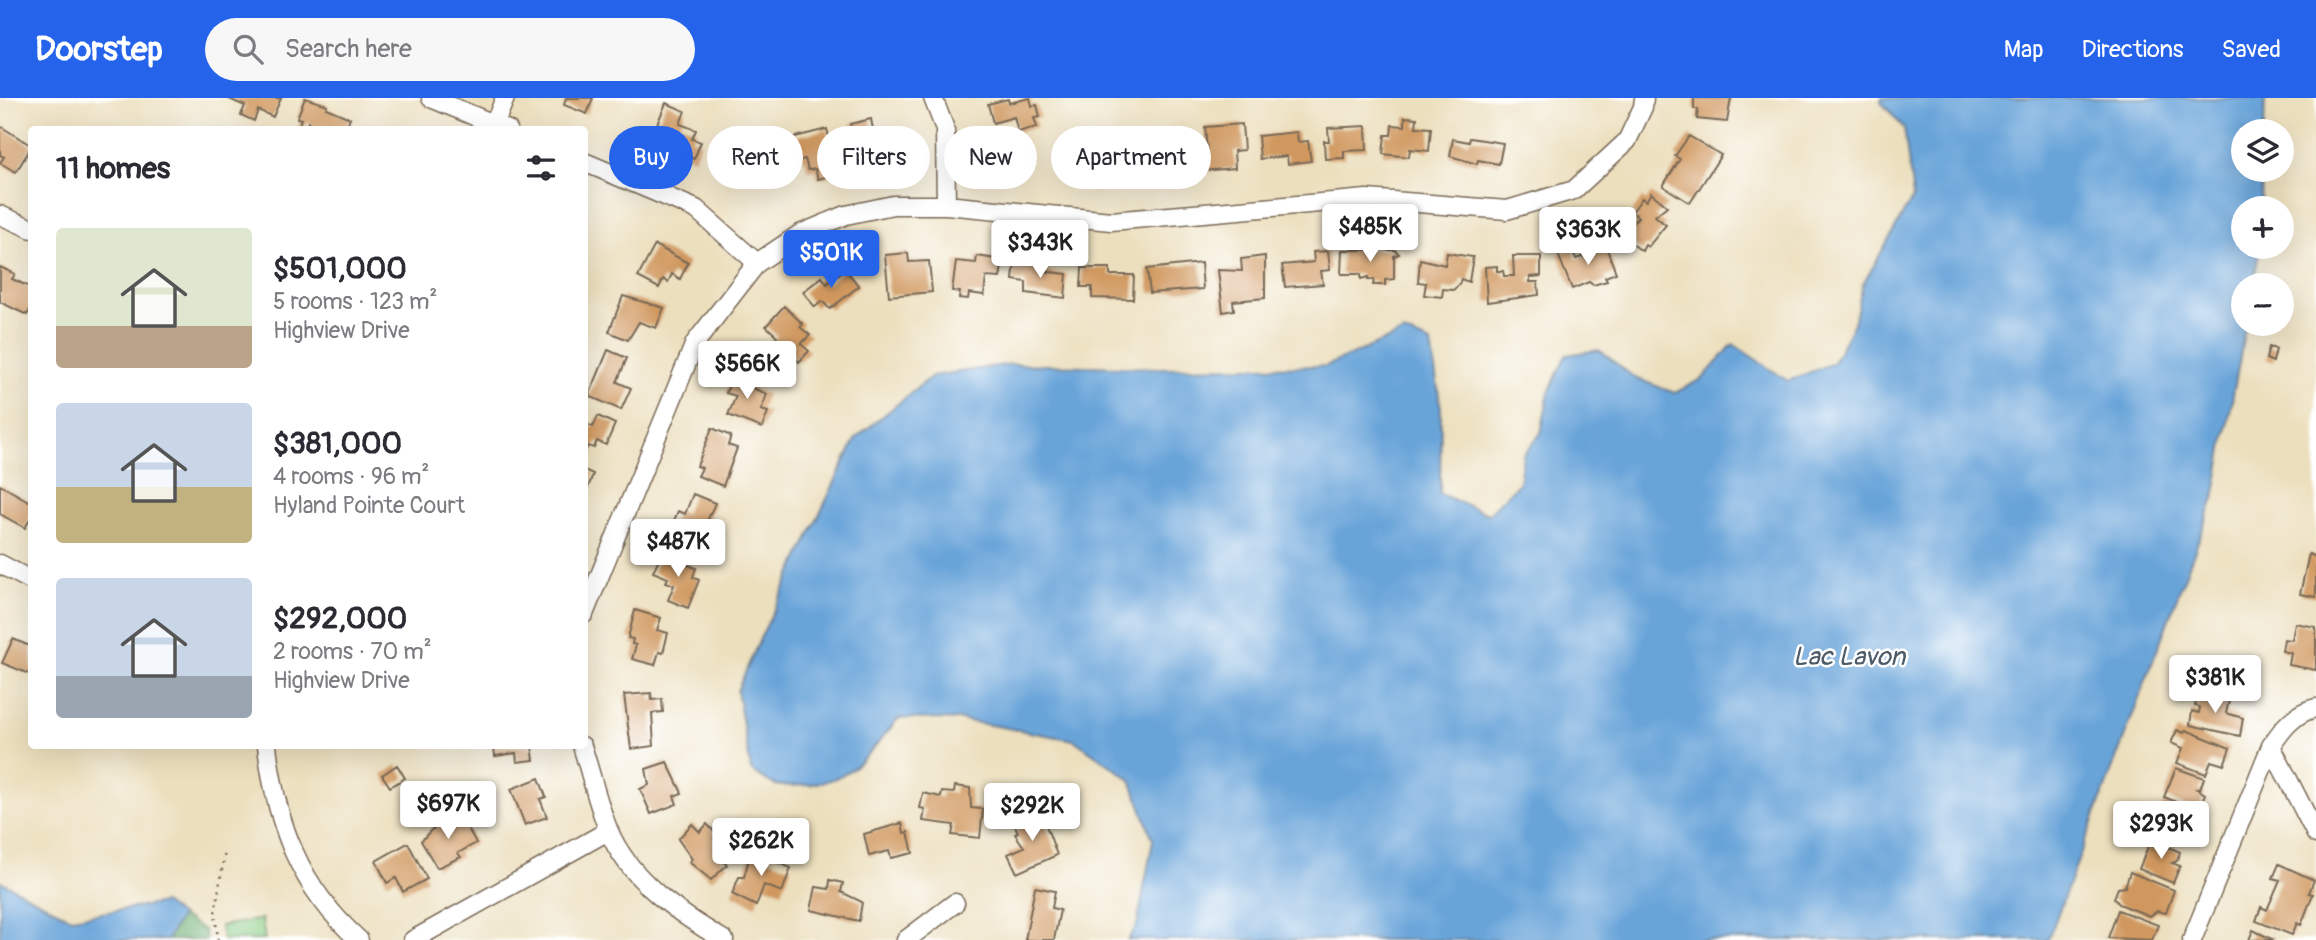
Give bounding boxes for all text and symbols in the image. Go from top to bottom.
search box [205,18,695,81]
text: Doorstep [35,29,163,70]
icon: search [229,30,267,68]
text: Search here [285,33,412,65]
text: Map [2004,35,2044,64]
text: Directions [2082,35,2183,64]
text: Saved [2221,35,2281,64]
map controls [2231,119,2294,336]
button: layers [2231,119,2294,182]
chip: Buy [609,126,693,189]
chip: Rent [707,126,803,189]
chip: Filters [817,126,930,189]
chip: New [944,126,1037,189]
chip: Apartment [1051,126,1211,189]
icon: filters [522,149,560,187]
text: 11 homes [56,150,170,187]
button: + [2231,196,2294,259]
pin: $485K [1321,204,1419,264]
pin: $363K [1539,208,1637,267]
text: $485K [1338,212,1402,241]
text: $363K [1555,215,1621,244]
pin: $343K [991,220,1089,280]
text: $343K [1007,228,1073,257]
pin: $501K [782,230,880,290]
text: $501K [799,238,863,267]
text: $501,000 [273,250,407,287]
icon: home [112,256,196,340]
button: − [2231,273,2294,336]
text: 5 rooms · 123 m² [273,287,437,316]
text: Highview Drive [273,316,410,345]
pin: $566K [698,342,796,401]
text: $566K [714,349,780,378]
text: $381,000 [273,425,402,462]
icon: home [112,431,196,515]
text: 4 rooms · 96 m² [273,462,429,491]
text: Hyland Pointe Court [273,491,465,520]
pin: $487K [629,519,727,579]
text: $487K [646,527,710,556]
text: $292,000 [273,600,407,637]
icon: home [112,606,196,690]
text: 2 rooms · 70 m² [273,637,432,666]
water label: Lac Lavon [1793,641,1907,673]
pin: $381K [2166,656,2264,715]
text: $381K [2185,663,2245,692]
text: Highview Drive [273,666,410,695]
pin: $697K [399,782,497,841]
pin: $292K [983,784,1081,843]
text: $697K [416,789,480,818]
text: $292K [1000,791,1064,820]
pin: $293K [2112,802,2210,861]
text: $293K [2129,809,2193,838]
pin: $262K [712,818,810,878]
text: $262K [728,826,794,855]

